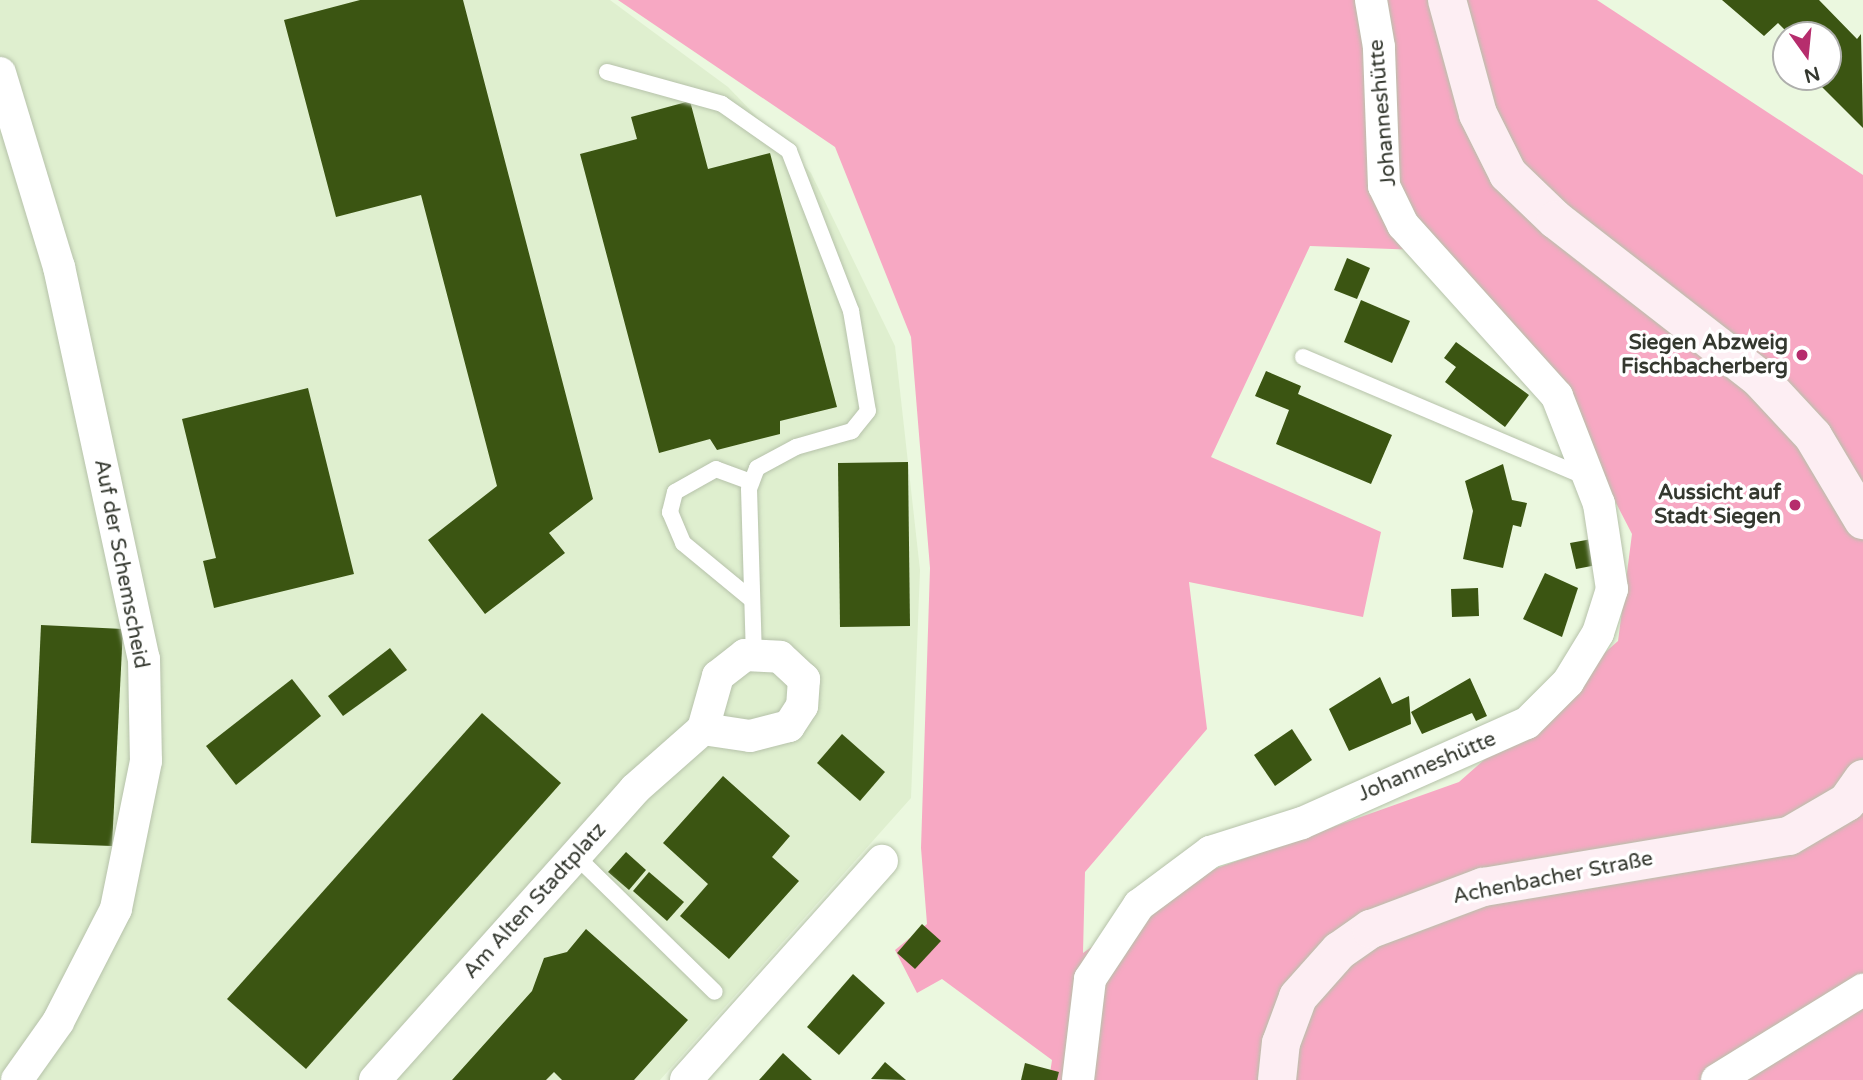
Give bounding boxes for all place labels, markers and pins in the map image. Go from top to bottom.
place label: Siegen Abzweig Fischbacherberg [1621,330,1788,380]
marker: Siegen Abzweig Fischbacherberg [1794,347,1810,363]
place label: Aussicht auf Stadt Siegen [1654,480,1781,530]
marker: Aussicht auf Stadt Siegen [1787,497,1803,513]

